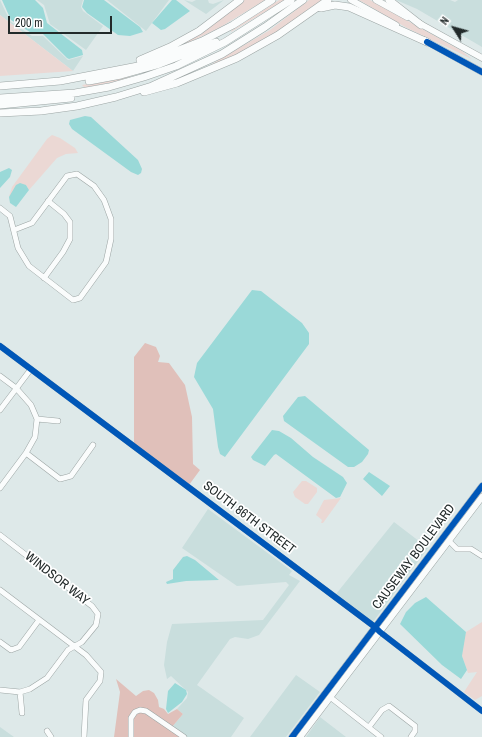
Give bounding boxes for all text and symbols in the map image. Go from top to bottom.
scale bar [10,8,114,34]
north arrow [434,8,474,48]
text: N [437,14,452,28]
text: 200 m [15,15,42,31]
street label: SOUTH 86TH STREET [200,478,298,558]
street label: CAUSEWAY BOULEVARD [369,501,459,613]
street label: WINDSOR WAY [22,549,92,609]

